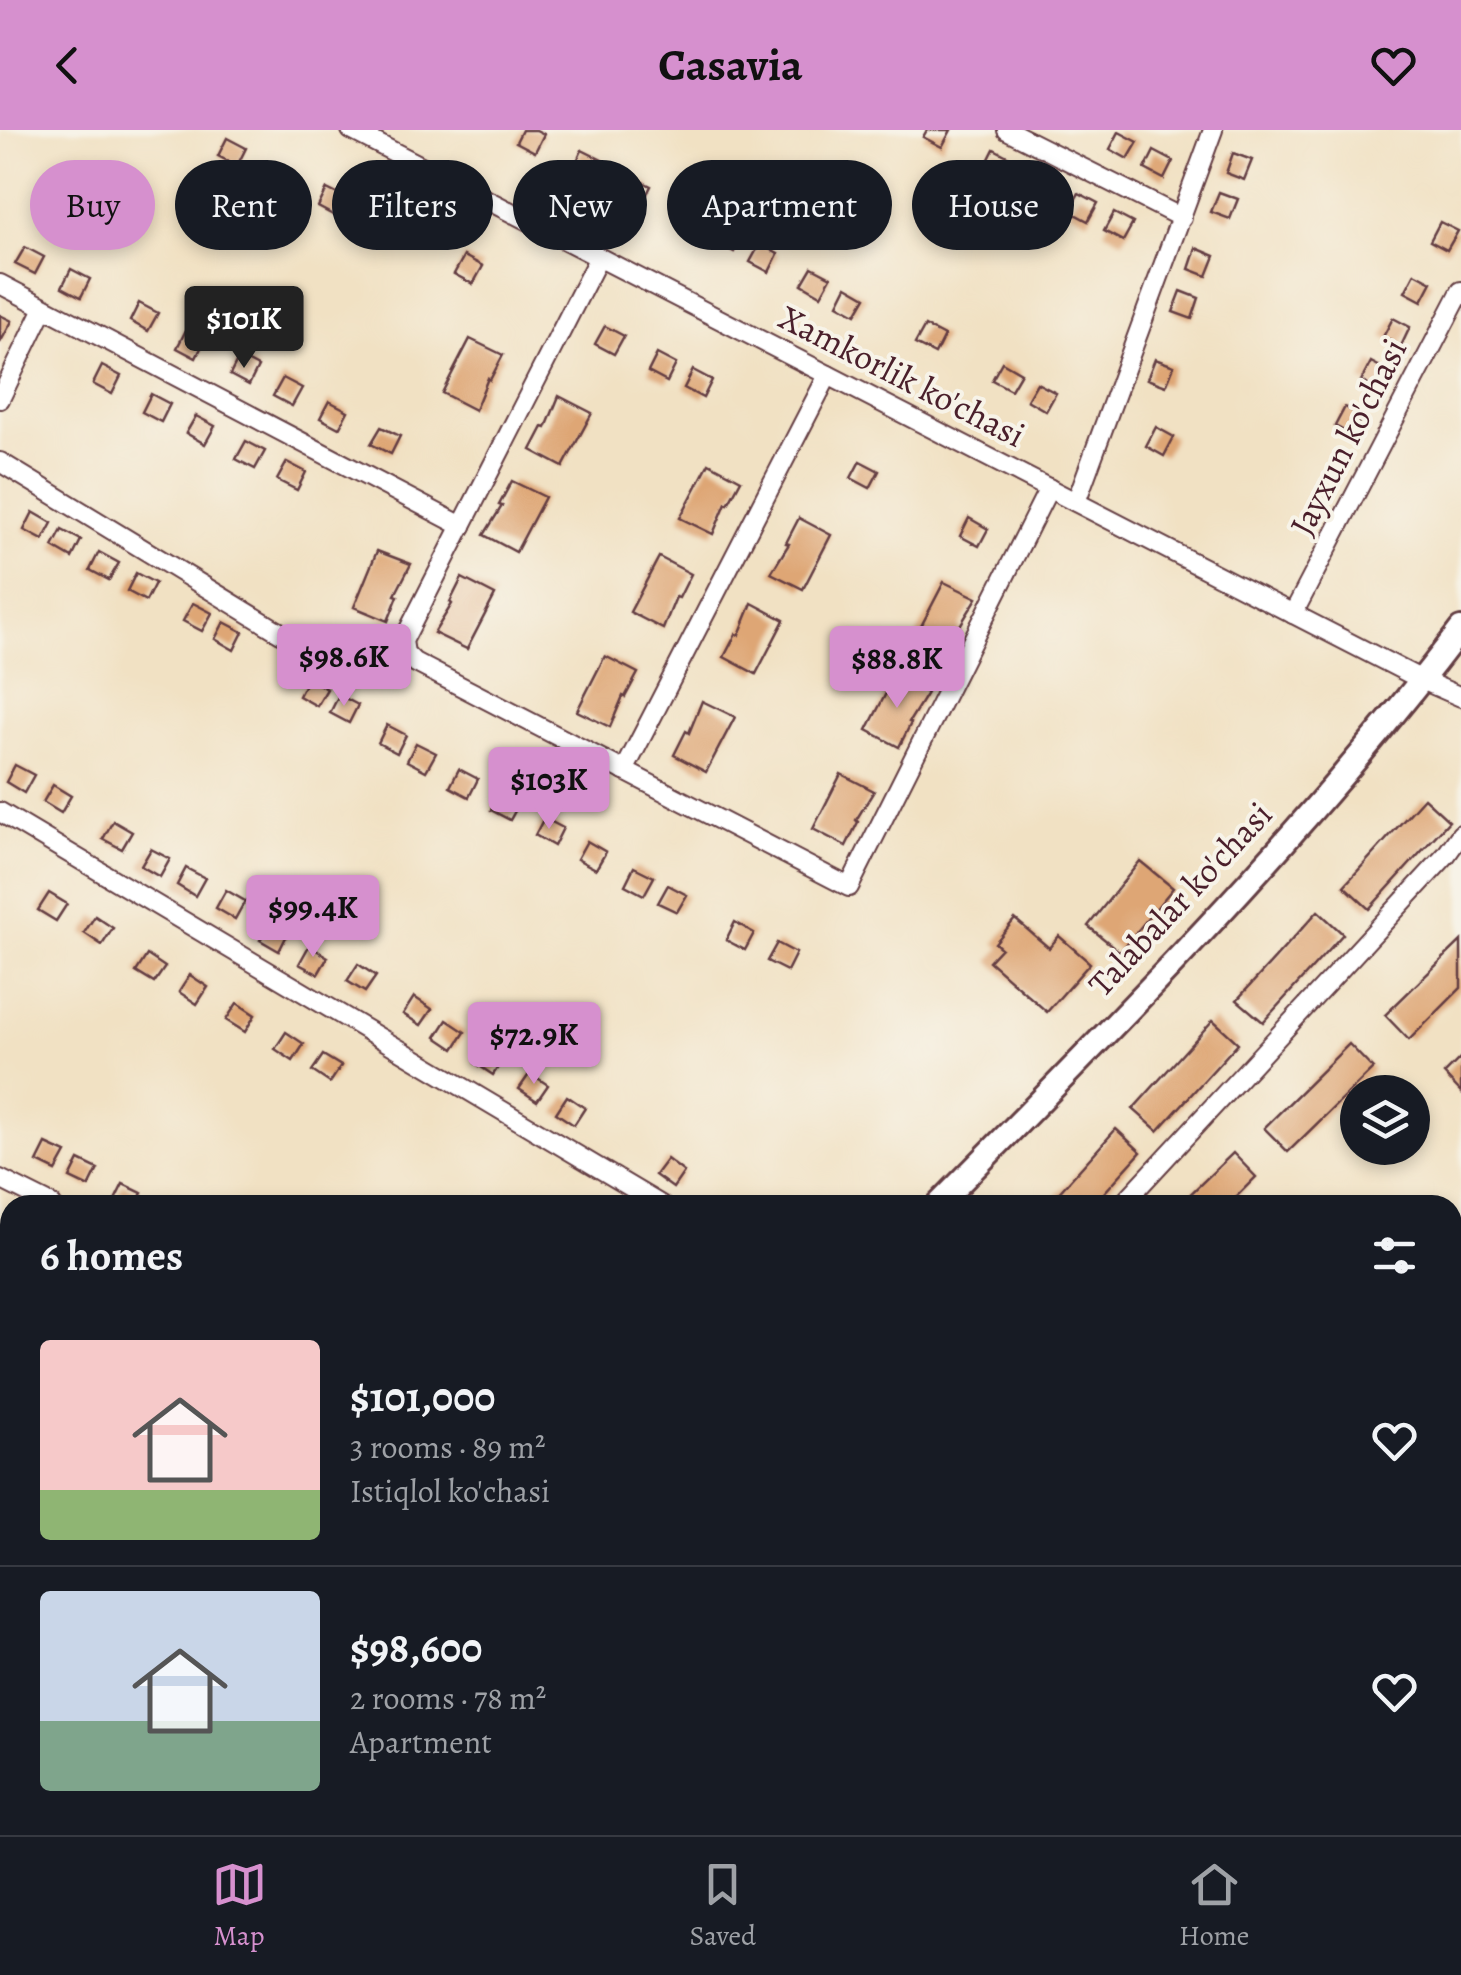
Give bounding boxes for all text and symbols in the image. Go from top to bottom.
text: Casavia [658,34,803,96]
icon: back [40,38,95,93]
icon: heart [1366,38,1421,93]
chip: Buy [30,160,155,250]
chip: Rent [175,160,312,250]
chip: Filters [332,160,493,250]
chip: New [513,160,647,250]
chip: Apartment [667,160,892,250]
chip: House [912,160,1074,250]
pin: $101K [174,286,314,371]
street label: Xamkorlik ko'chasi [771,293,1033,459]
text: $101K [207,296,281,340]
street label: Jayxun ko'chasi [1278,330,1418,544]
pin: $98.6K [263,624,425,709]
pin: $88.8K [816,626,978,711]
text: $98.6K [299,634,389,678]
text: $88.8K [852,636,942,680]
pin: $103K [479,747,619,832]
text: $103K [510,757,588,801]
street label: Talabalar ko'chasi [1077,791,1283,1007]
pin: $99.4K [232,875,394,960]
text: $99.4K [268,885,358,929]
pin: $72.9K [453,1002,615,1087]
text: $72.9K [490,1012,578,1056]
map controls [1340,1075,1430,1165]
button: layers [1340,1075,1430,1165]
text: 6 homes [40,1227,183,1284]
icon: filters [1367,1228,1422,1283]
text: $101,000 [350,1368,495,1425]
icon: home [120,1380,240,1500]
icon: heart [1367,1413,1422,1468]
text: 3 rooms · 89 m² [350,1425,546,1469]
text: Istiqlol ko'chasi [350,1469,550,1513]
text: $98,600 [350,1619,482,1676]
icon: home [120,1631,240,1751]
icon: heart [1367,1664,1422,1719]
text: 2 rooms · 78 m² [350,1676,546,1720]
text: Apartment [350,1720,492,1764]
tab: Map [212,1857,267,1955]
tab: Saved [690,1857,756,1955]
tab: Home [1179,1857,1249,1955]

